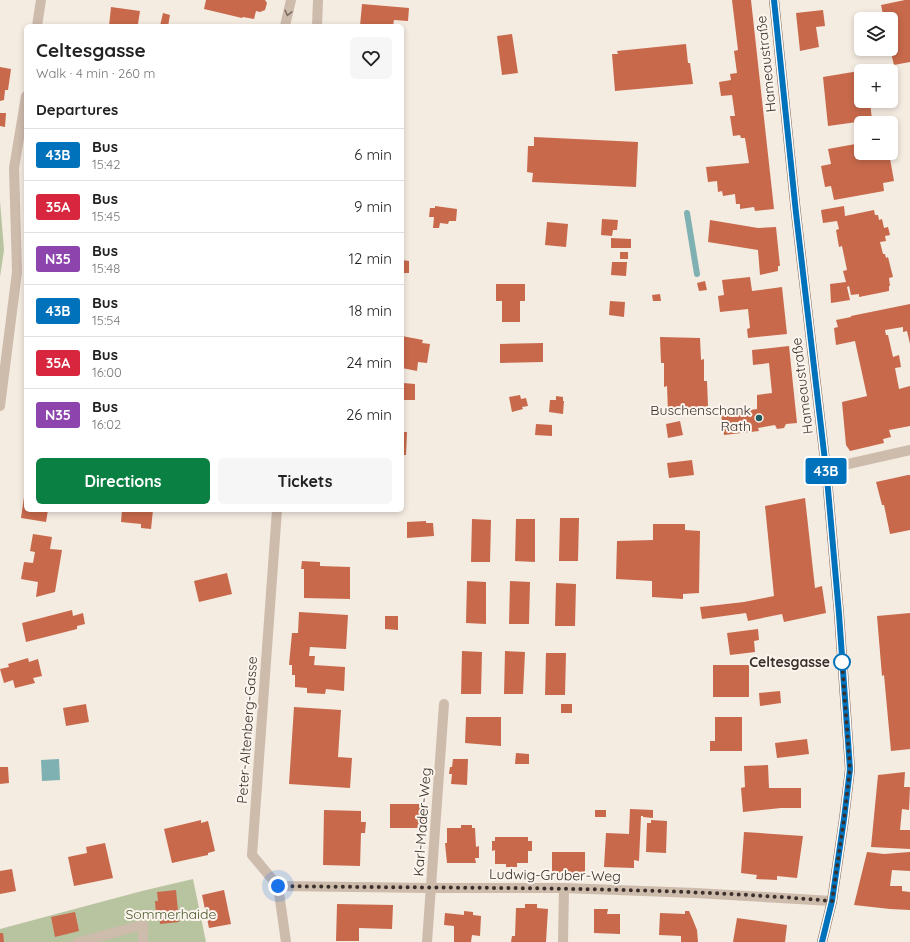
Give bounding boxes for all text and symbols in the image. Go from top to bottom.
one-way arrow [284,9,293,16]
map controls [854,12,898,160]
button: layers [854,12,898,56]
street label: Hameaustraße [752,15,780,113]
button: heart [350,37,392,79]
text: Celtesgasse [36,38,146,62]
button: + [854,64,898,108]
text: Walk · 4 min · 260 m [36,65,155,81]
text: Departures [36,100,118,119]
button: − [854,116,898,160]
text: Bus [92,137,118,156]
text: 6 min [354,145,392,164]
text: 43B [46,146,70,164]
text: 15:42 [92,156,120,172]
text: Bus [92,189,118,208]
text: 9 min [354,197,392,216]
text: 35A [46,198,70,216]
text: 15:45 [92,208,120,224]
text: Bus [92,241,118,260]
text: 12 min [348,249,392,268]
text: N35 [45,250,71,268]
text: 15:48 [92,260,120,276]
text: Bus [92,293,118,312]
text: 18 min [349,301,392,320]
text: 43B [46,302,70,320]
text: 15:54 [92,312,120,328]
street label: Hameaustraße [787,337,817,435]
text: Bus [92,345,118,364]
text: 24 min [346,353,392,372]
text: 35A [46,354,70,372]
text: 16:00 [92,364,122,380]
text: Bus [92,397,118,416]
place label: Buschenschank Rath [650,401,751,435]
text: 26 min [346,405,392,424]
text: N35 [45,406,71,424]
marker: Buschenschank Rath [754,413,764,423]
text: 16:02 [92,416,121,432]
button: Directions [36,458,210,504]
button: Tickets [218,458,392,504]
line badge: 43B [803,458,849,484]
text: 43B [814,462,838,480]
place label: Celtesgasse [749,653,830,671]
marker: Celtesgasse [833,653,851,671]
street label: Peter-Altenberg-Gasse [233,656,261,804]
street label: Karl-Mader-Weg [409,767,435,877]
street label: Ludwig-Gruber-Weg [489,865,621,885]
your location [268,876,288,896]
park label: Sommerhaide [126,905,217,923]

